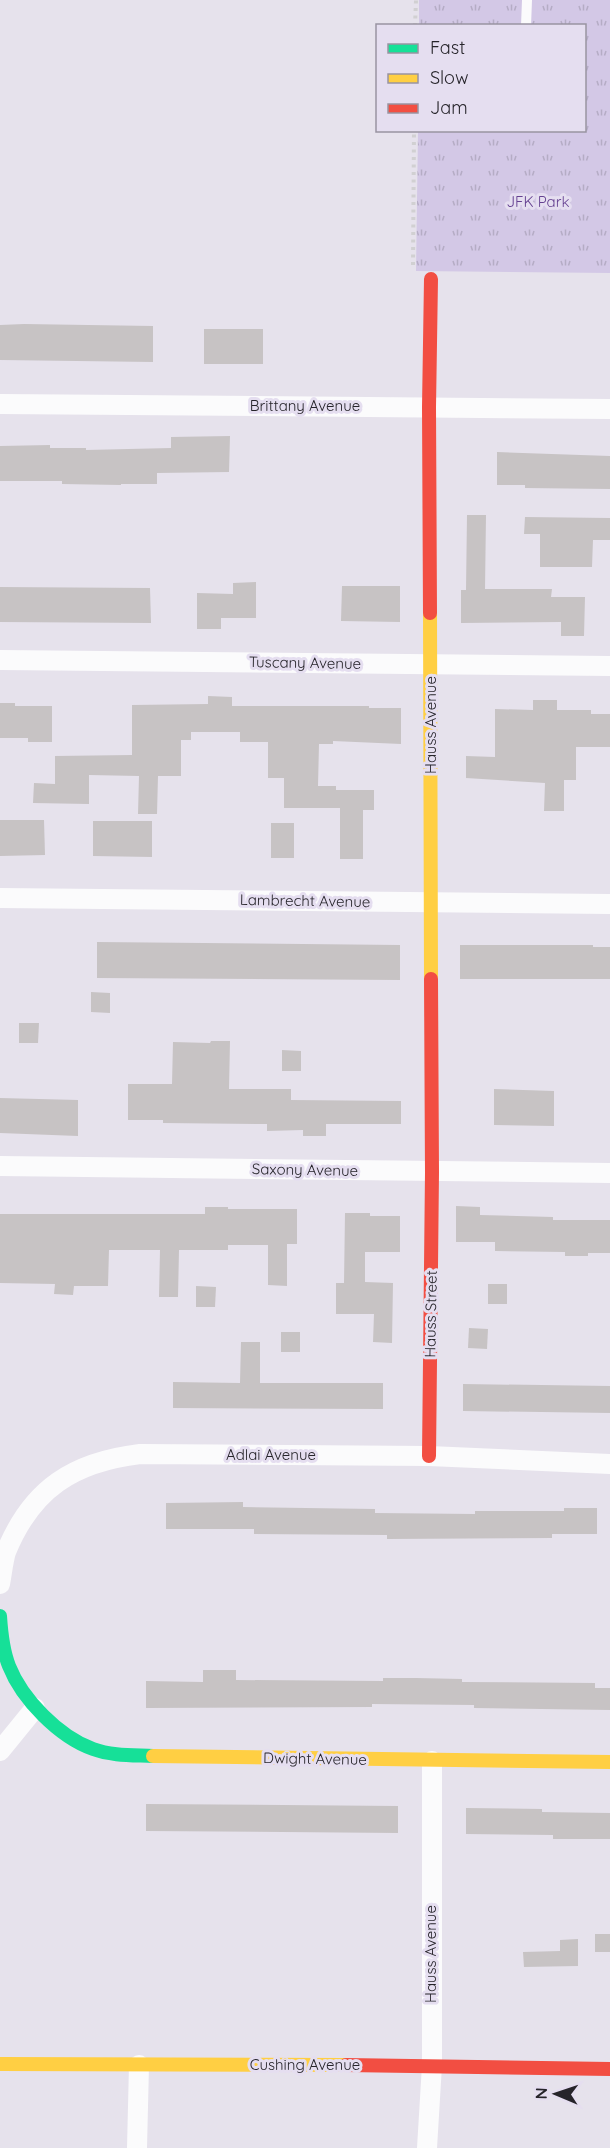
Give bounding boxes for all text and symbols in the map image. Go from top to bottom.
legend [376,24,586,132]
text: Fast [430,36,465,59]
text: Slow [430,66,468,89]
text: Jam [430,96,468,119]
park label: JFK Park [506,192,570,211]
street label: Brittany Avenue [250,396,360,415]
street label: Tuscany Avenue [249,652,361,673]
street label: Hauss Avenue [421,676,440,774]
street label: Lambrecht Avenue [240,890,370,911]
street label: Saxony Avenue [252,1159,358,1180]
street label: Hauss Street [420,1270,441,1358]
street label: Adlai Avenue [226,1445,316,1464]
street label: Dwight Avenue [263,1748,367,1769]
street label: Hauss Avenue [421,1905,440,2003]
street label: Cushing Avenue [250,2055,360,2074]
north arrow [526,2064,586,2124]
text: N [531,2087,551,2100]

